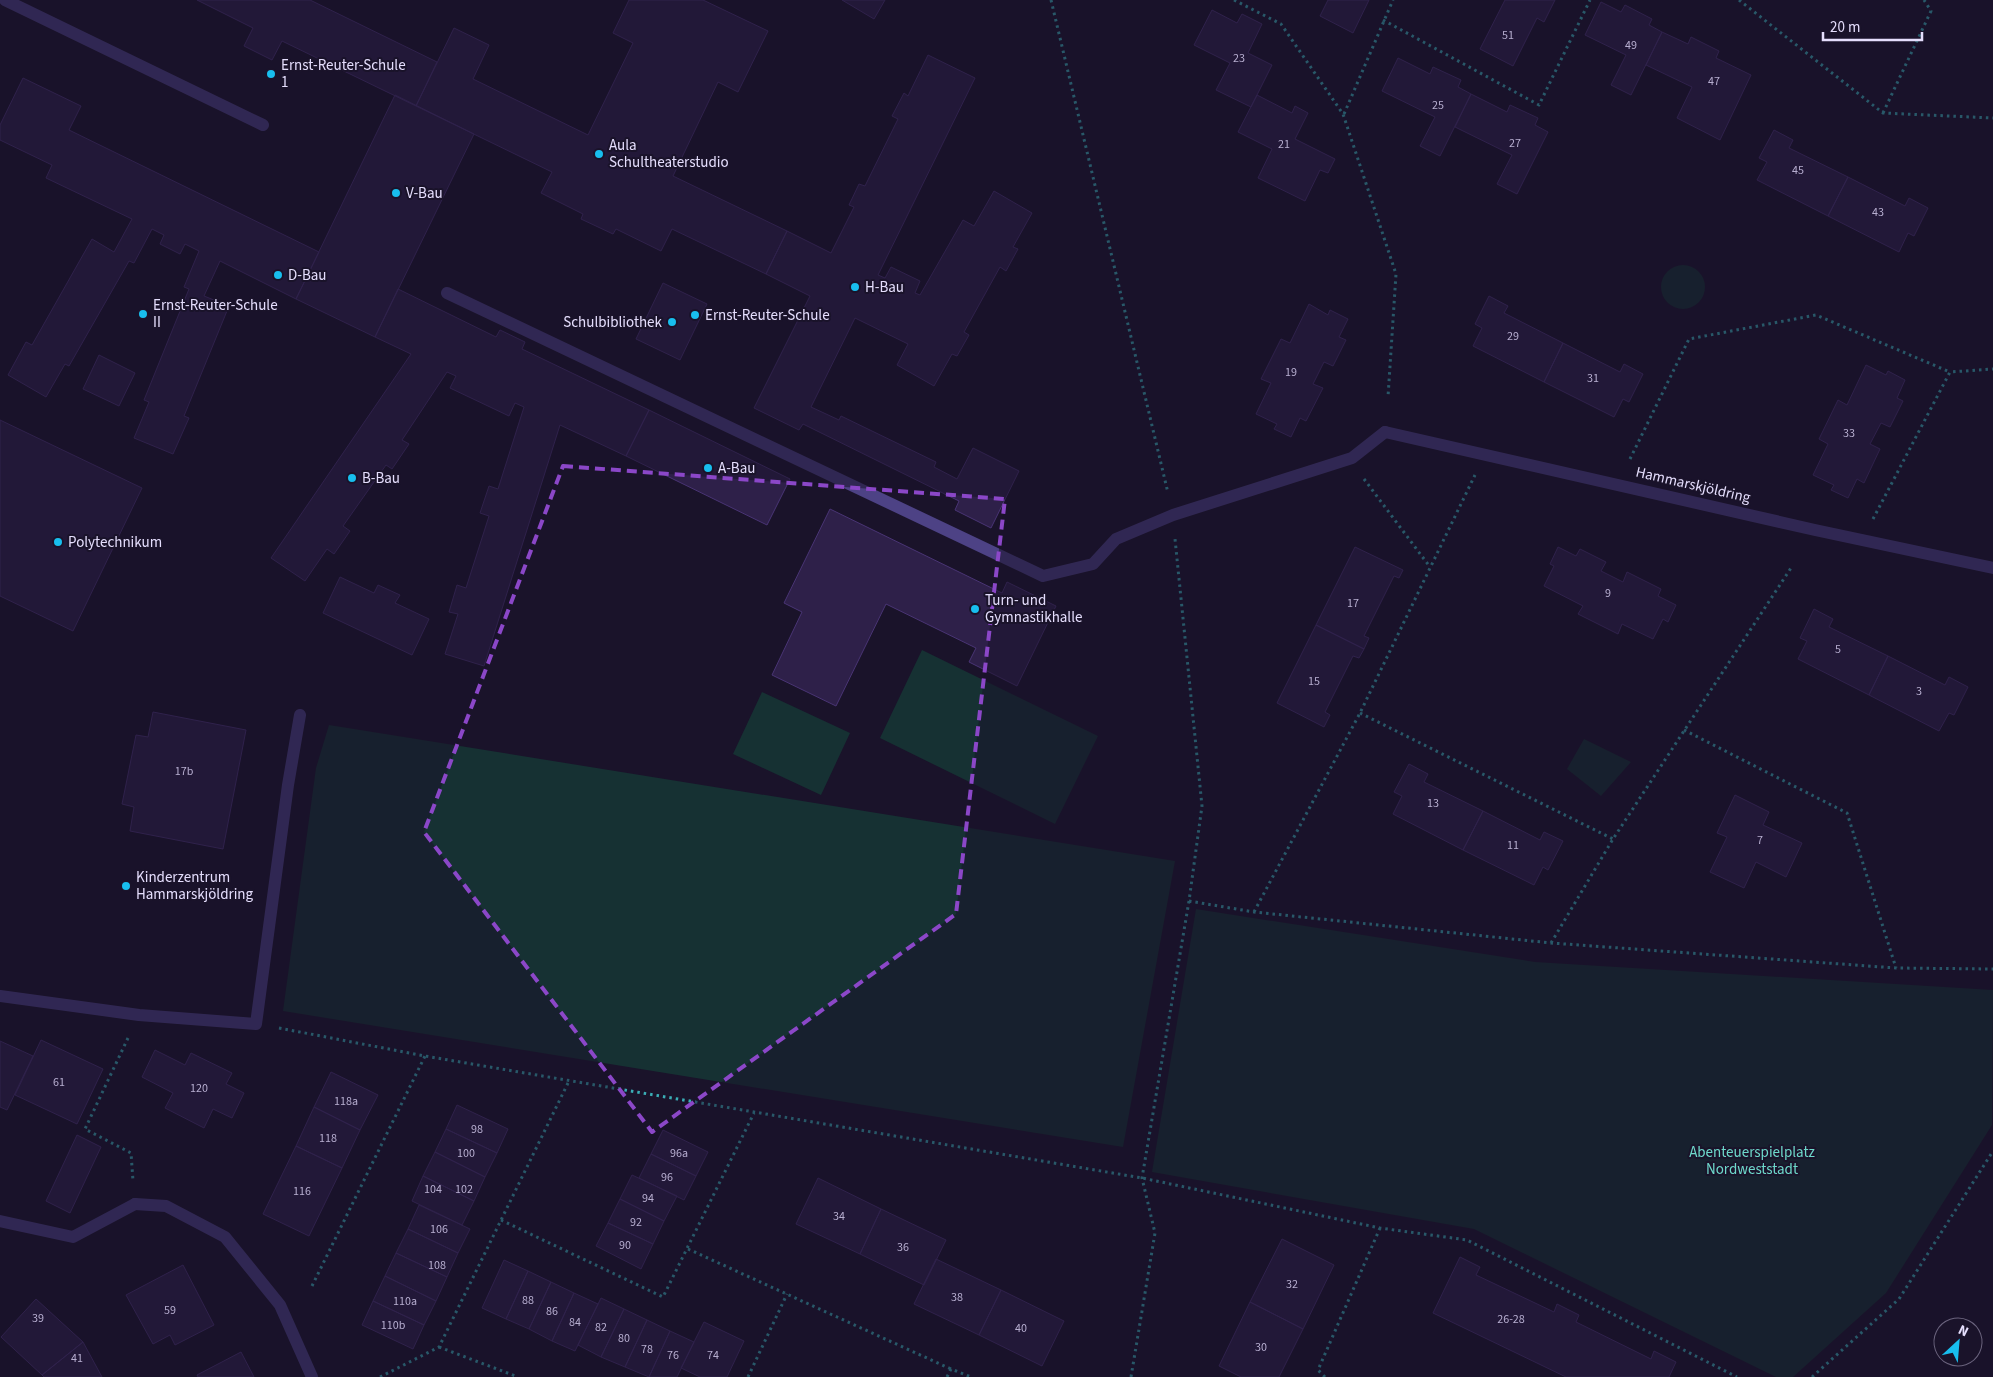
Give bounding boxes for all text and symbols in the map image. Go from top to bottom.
scale bar [1823,10,1922,42]
text: 20 m [1830,17,1860,38]
house number: 51 [1502,27,1514,44]
house number: 49 [1625,37,1637,54]
house number: 23 [1233,50,1245,67]
place label: Ernst-Reuter-Schule 1 [281,55,406,93]
marker: Ernst-Reuter-Schule 1 [265,68,277,80]
house number: 47 [1708,73,1720,90]
house number: 25 [1432,97,1444,114]
place label: Aula Schultheaterstudio [609,135,729,173]
house number: 27 [1509,135,1521,152]
house number: 21 [1278,136,1290,153]
marker: Aula Schultheaterstudio [593,148,605,160]
house number: 45 [1792,162,1804,179]
place label: V-Bau [406,183,443,204]
marker: V-Bau [390,187,402,199]
house number: 43 [1872,204,1884,221]
place label: D-Bau [288,265,326,286]
marker: D-Bau [272,269,284,281]
place label: H-Bau [865,277,904,298]
marker: H-Bau [849,281,861,293]
place label: Ernst-Reuter-Schule II [153,295,278,333]
place label: Ernst-Reuter-Schule [705,305,830,326]
marker: Ernst-Reuter-Schule II [137,308,149,320]
marker: Ernst-Reuter-Schule [689,309,701,321]
place label: Schulbibliothek [563,312,663,333]
marker: Schulbibliothek [666,316,678,328]
house number: 29 [1507,328,1519,345]
house number: 19 [1285,364,1297,381]
house number: 31 [1587,370,1599,387]
house number: 33 [1843,425,1855,442]
place label: A-Bau [718,458,755,479]
marker: A-Bau [702,462,714,474]
street label: Hammarskjöldring [1634,462,1753,509]
place label: B-Bau [362,468,400,489]
marker: B-Bau [346,472,358,484]
place label: Polytechnikum [68,532,162,553]
marker: Polytechnikum [52,536,64,548]
house number: 9 [1605,585,1611,602]
place label: Turn- und Gymnastikhalle [985,590,1082,628]
house number: 17 [1347,595,1359,612]
marker: Turn- und Gymnastikhalle [969,603,981,615]
house number: 5 [1835,641,1841,658]
house number: 15 [1308,673,1320,690]
house number: 3 [1916,683,1922,700]
house number: 17b [175,763,194,780]
house number: 13 [1427,795,1439,812]
house number: 7 [1757,832,1763,849]
house number: 11 [1507,837,1519,854]
place label: Kinderzentrum Hammarskjöldring [136,867,254,905]
marker: Kinderzentrum Hammarskjöldring [120,880,132,892]
house number: 61 [53,1074,65,1091]
house number: 120 [190,1080,208,1097]
house number: 118a [334,1093,358,1110]
house number: 98 [471,1121,483,1138]
house number: 118 [319,1130,337,1147]
park label: Abenteuerspielplatz Nordweststadt [1689,1142,1815,1180]
house number: 100 [457,1145,475,1162]
house number: 96a [670,1145,688,1162]
house number: 96 [661,1169,673,1186]
house number: 104 [424,1181,442,1198]
house number: 102 [455,1181,473,1198]
house number: 116 [293,1183,311,1200]
house number: 94 [642,1190,654,1207]
house number: 34 [833,1208,845,1225]
house number: 92 [630,1214,642,1231]
house number: 106 [430,1221,448,1238]
house number: 90 [619,1237,631,1254]
house number: 36 [897,1239,909,1256]
house number: 108 [428,1257,446,1274]
house number: 32 [1286,1276,1298,1293]
house number: 38 [951,1289,963,1306]
house number: 88 [522,1292,534,1309]
house number: 110a [393,1293,417,1310]
house number: 59 [164,1302,176,1319]
house number: 86 [546,1303,558,1320]
house number: 39 [32,1310,44,1327]
house number: 26-28 [1497,1311,1525,1328]
house number: 84 [569,1314,581,1331]
house number: 110b [381,1317,406,1334]
north arrow [1933,1317,1983,1367]
house number: 82 [595,1319,607,1336]
house number: 40 [1015,1320,1027,1337]
text: N [1955,1320,1972,1342]
house number: 80 [618,1330,630,1347]
house number: 30 [1255,1339,1267,1356]
house number: 78 [641,1341,653,1358]
house number: 76 [667,1347,679,1364]
house number: 74 [707,1347,719,1364]
house number: 41 [71,1350,83,1367]

